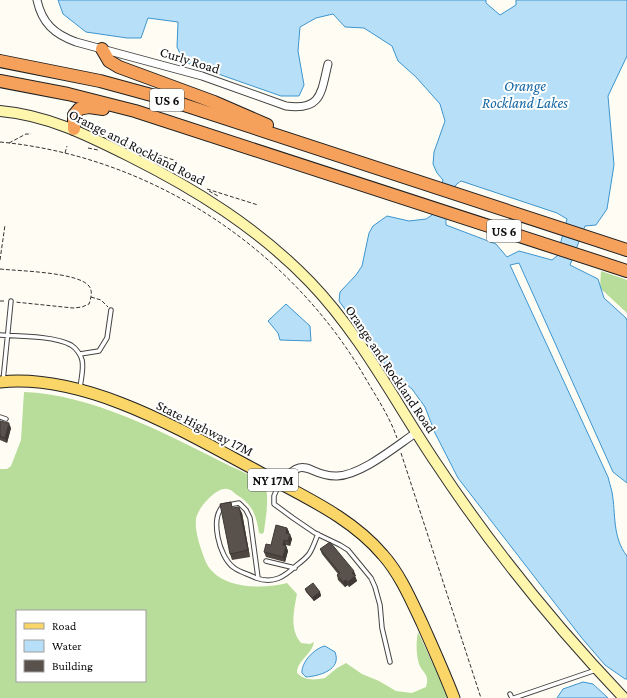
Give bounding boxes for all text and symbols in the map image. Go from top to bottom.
street label: Curly Road [158,43,222,77]
water label: Orange Rockland Lakes [482,78,568,111]
road number: US 6 [150,89,184,111]
street label: Orange and Rockland Road [66,106,208,189]
road number: US 6 [487,220,521,242]
street label: Orange and Rockland Road [342,302,440,436]
street label: State Highway 17M [154,397,256,459]
road number: NY 17M [248,469,298,491]
legend [16,610,146,682]
text: Road [52,619,77,633]
text: Water [52,639,82,653]
text: Building [52,659,93,673]

